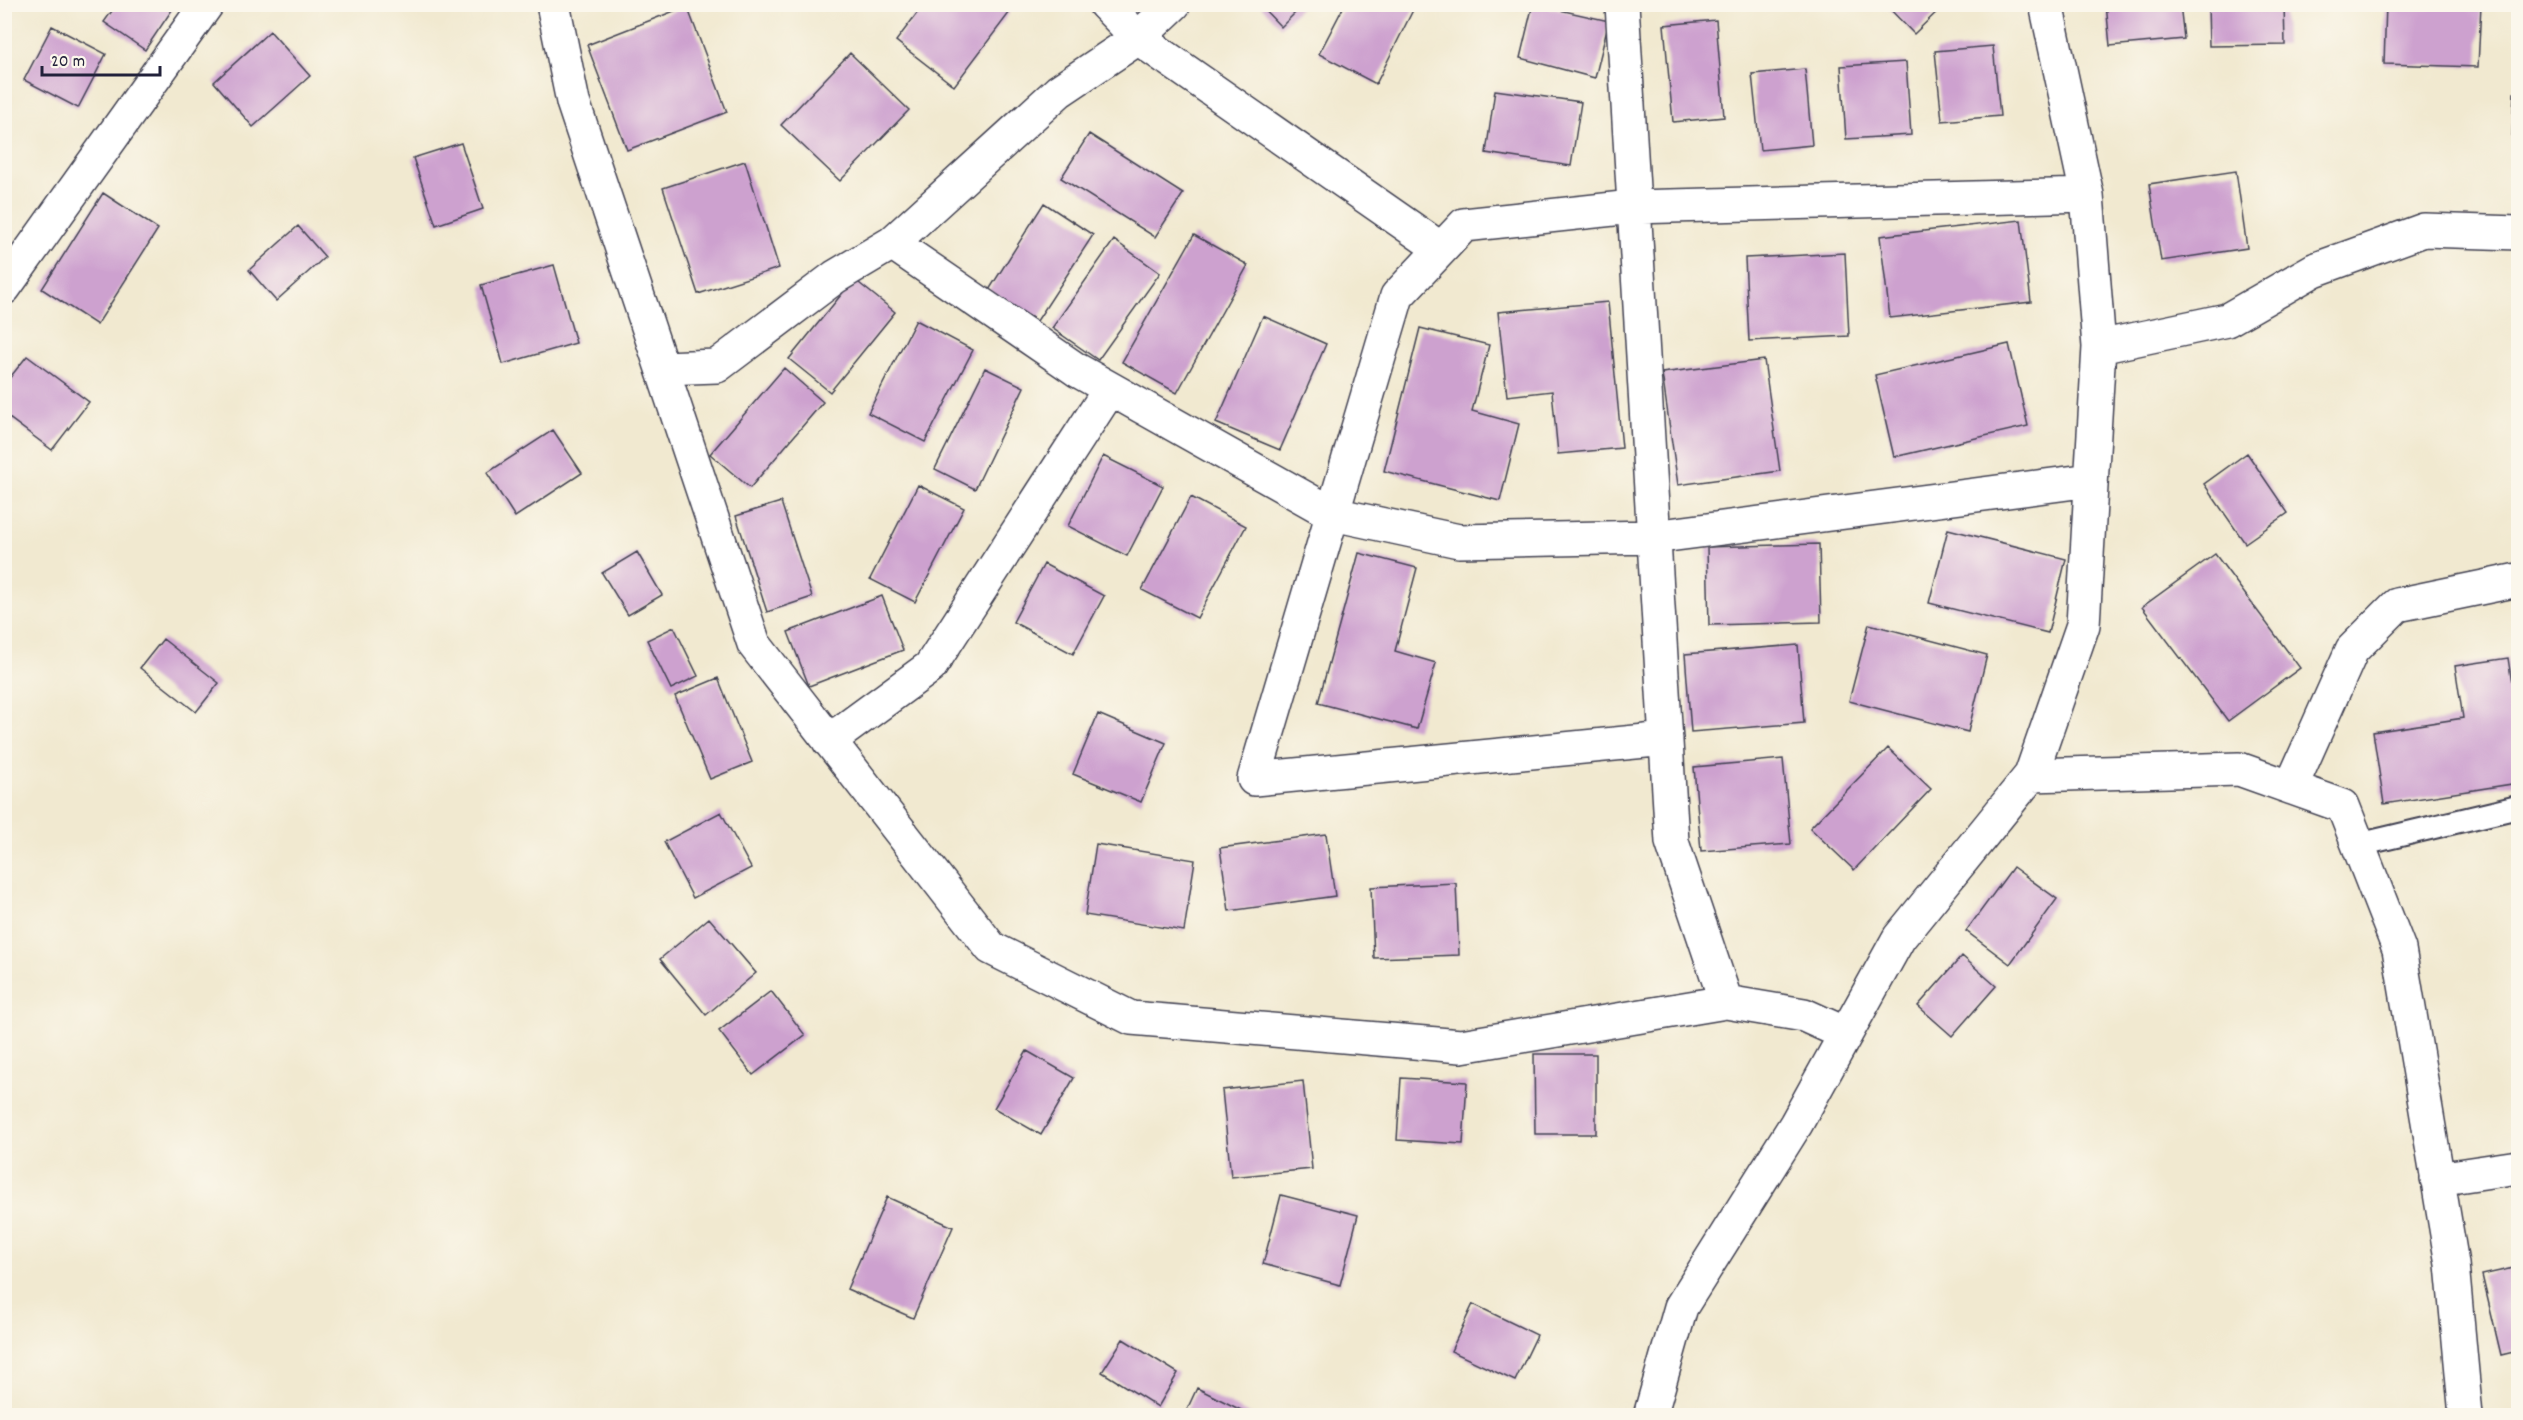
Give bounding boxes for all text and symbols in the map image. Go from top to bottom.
scale bar [42,39,160,77]
text: 20 m [51,50,85,75]

